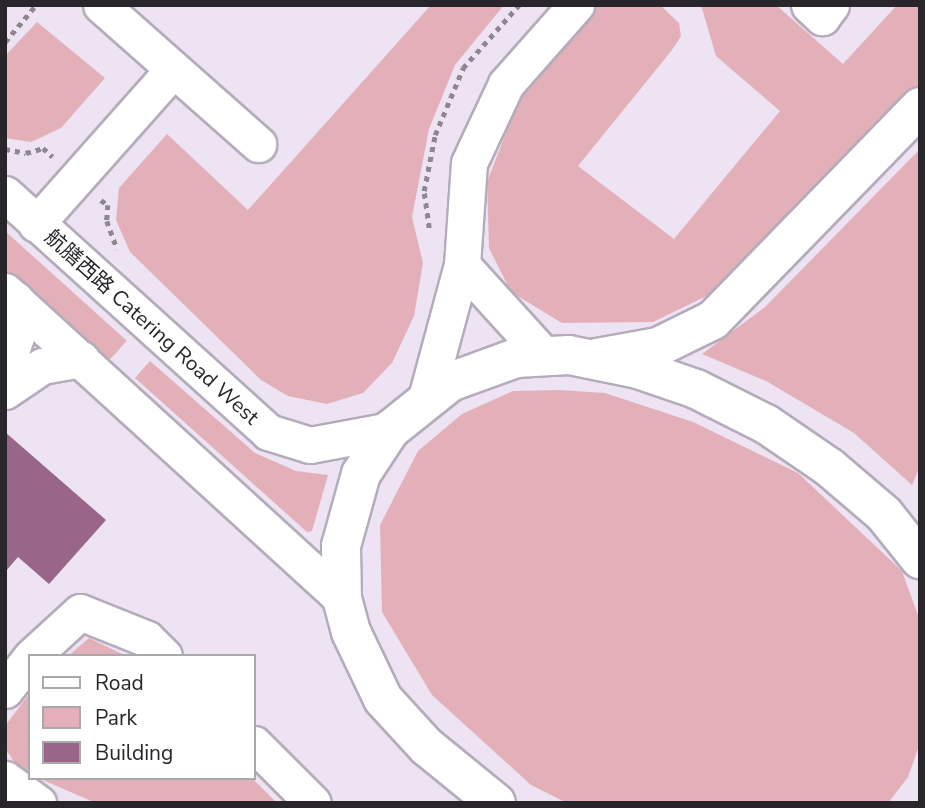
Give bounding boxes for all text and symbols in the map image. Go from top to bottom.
street label: 航膳西路 Catering Road West [40,224,264,430]
legend [28,654,256,780]
text: Road [95,669,144,697]
text: Park [95,704,137,732]
text: Building [95,739,173,767]

